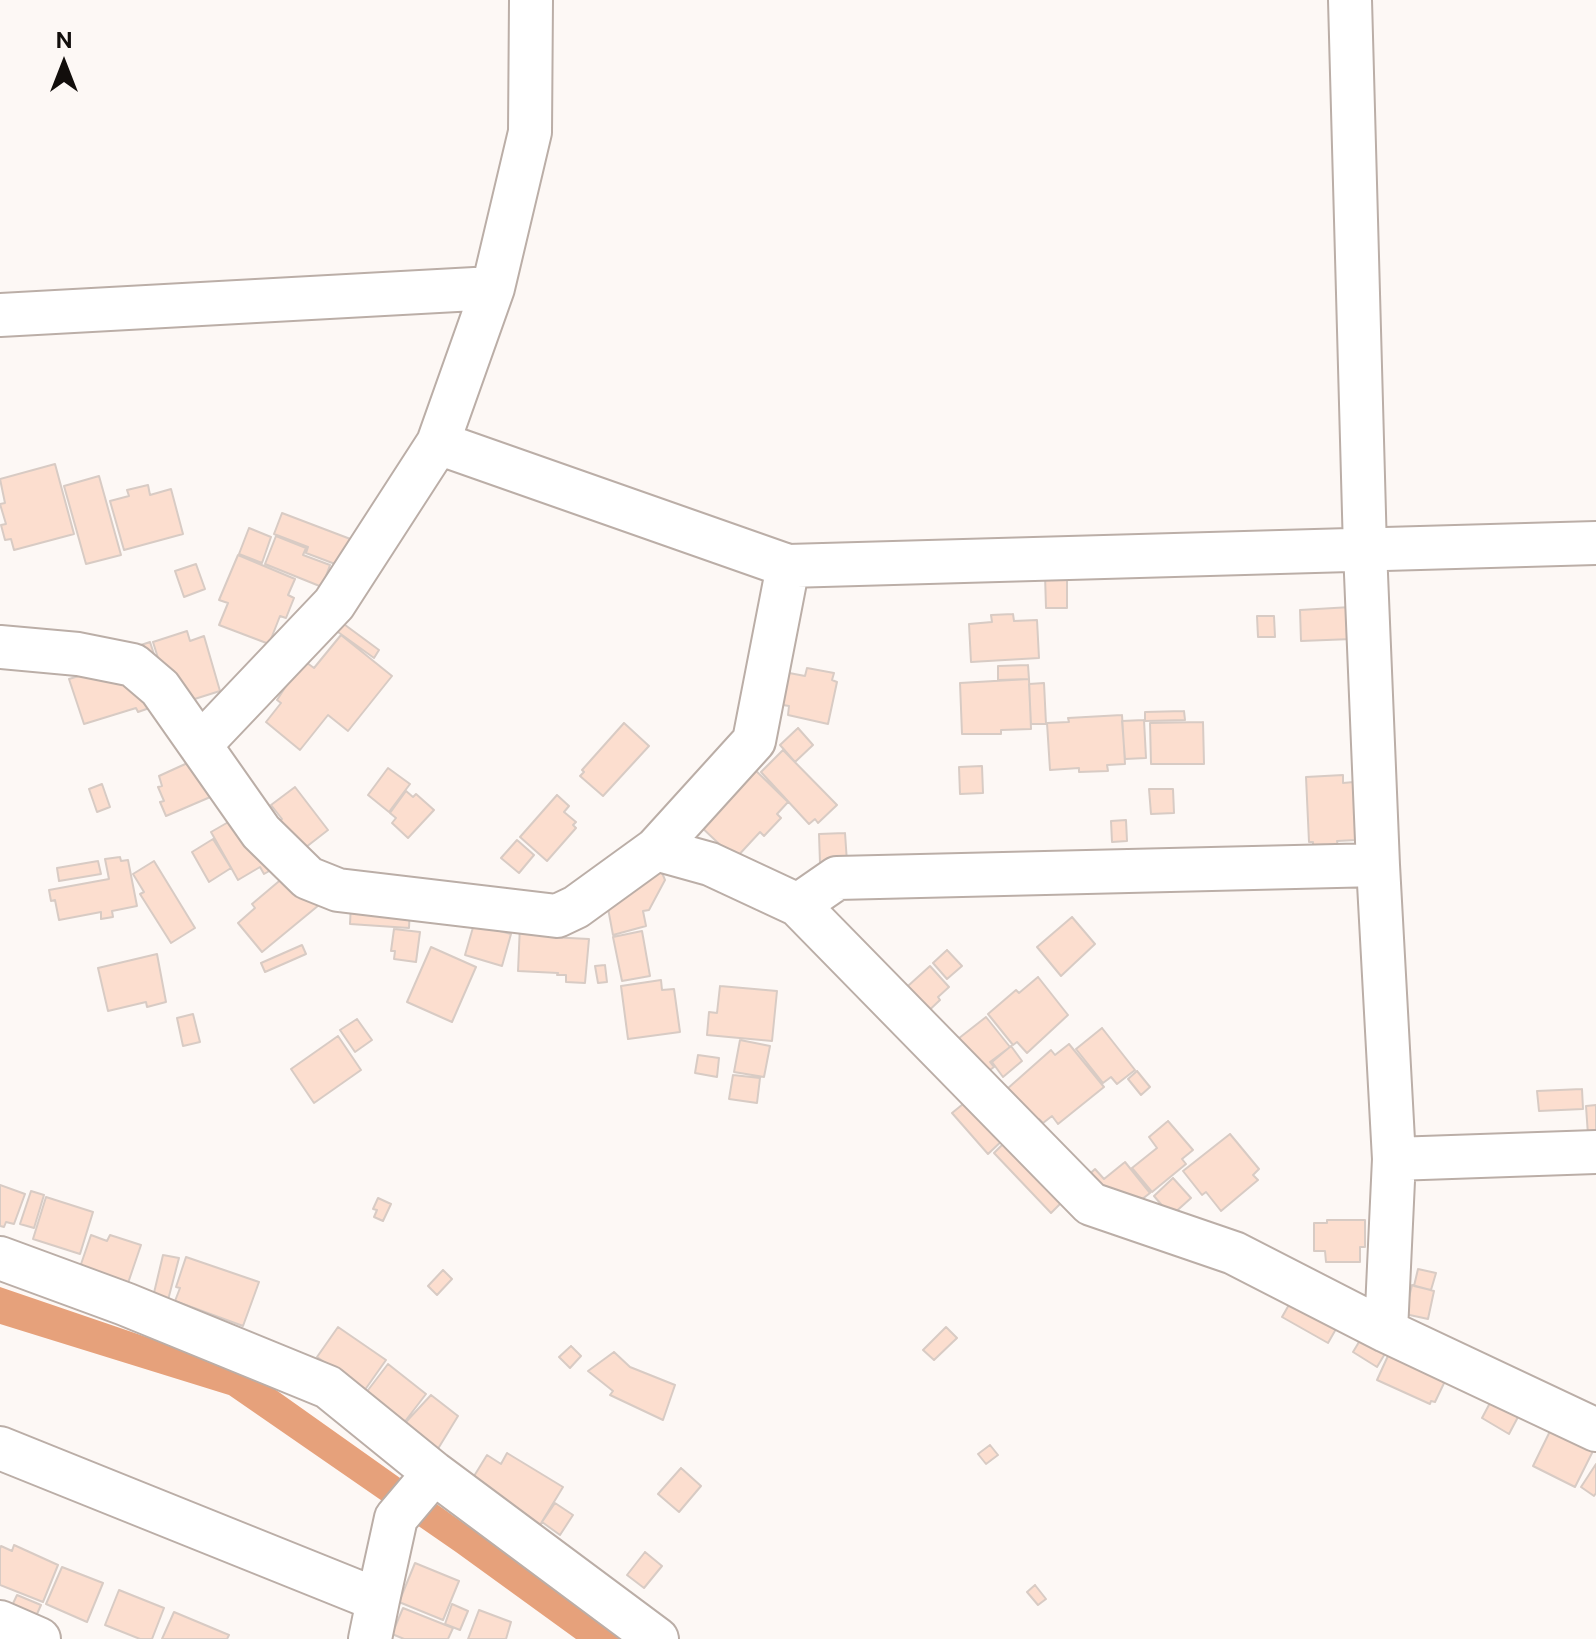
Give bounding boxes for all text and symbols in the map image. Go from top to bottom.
north arrow [24,24,104,104]
text: N [55,27,73,53]

